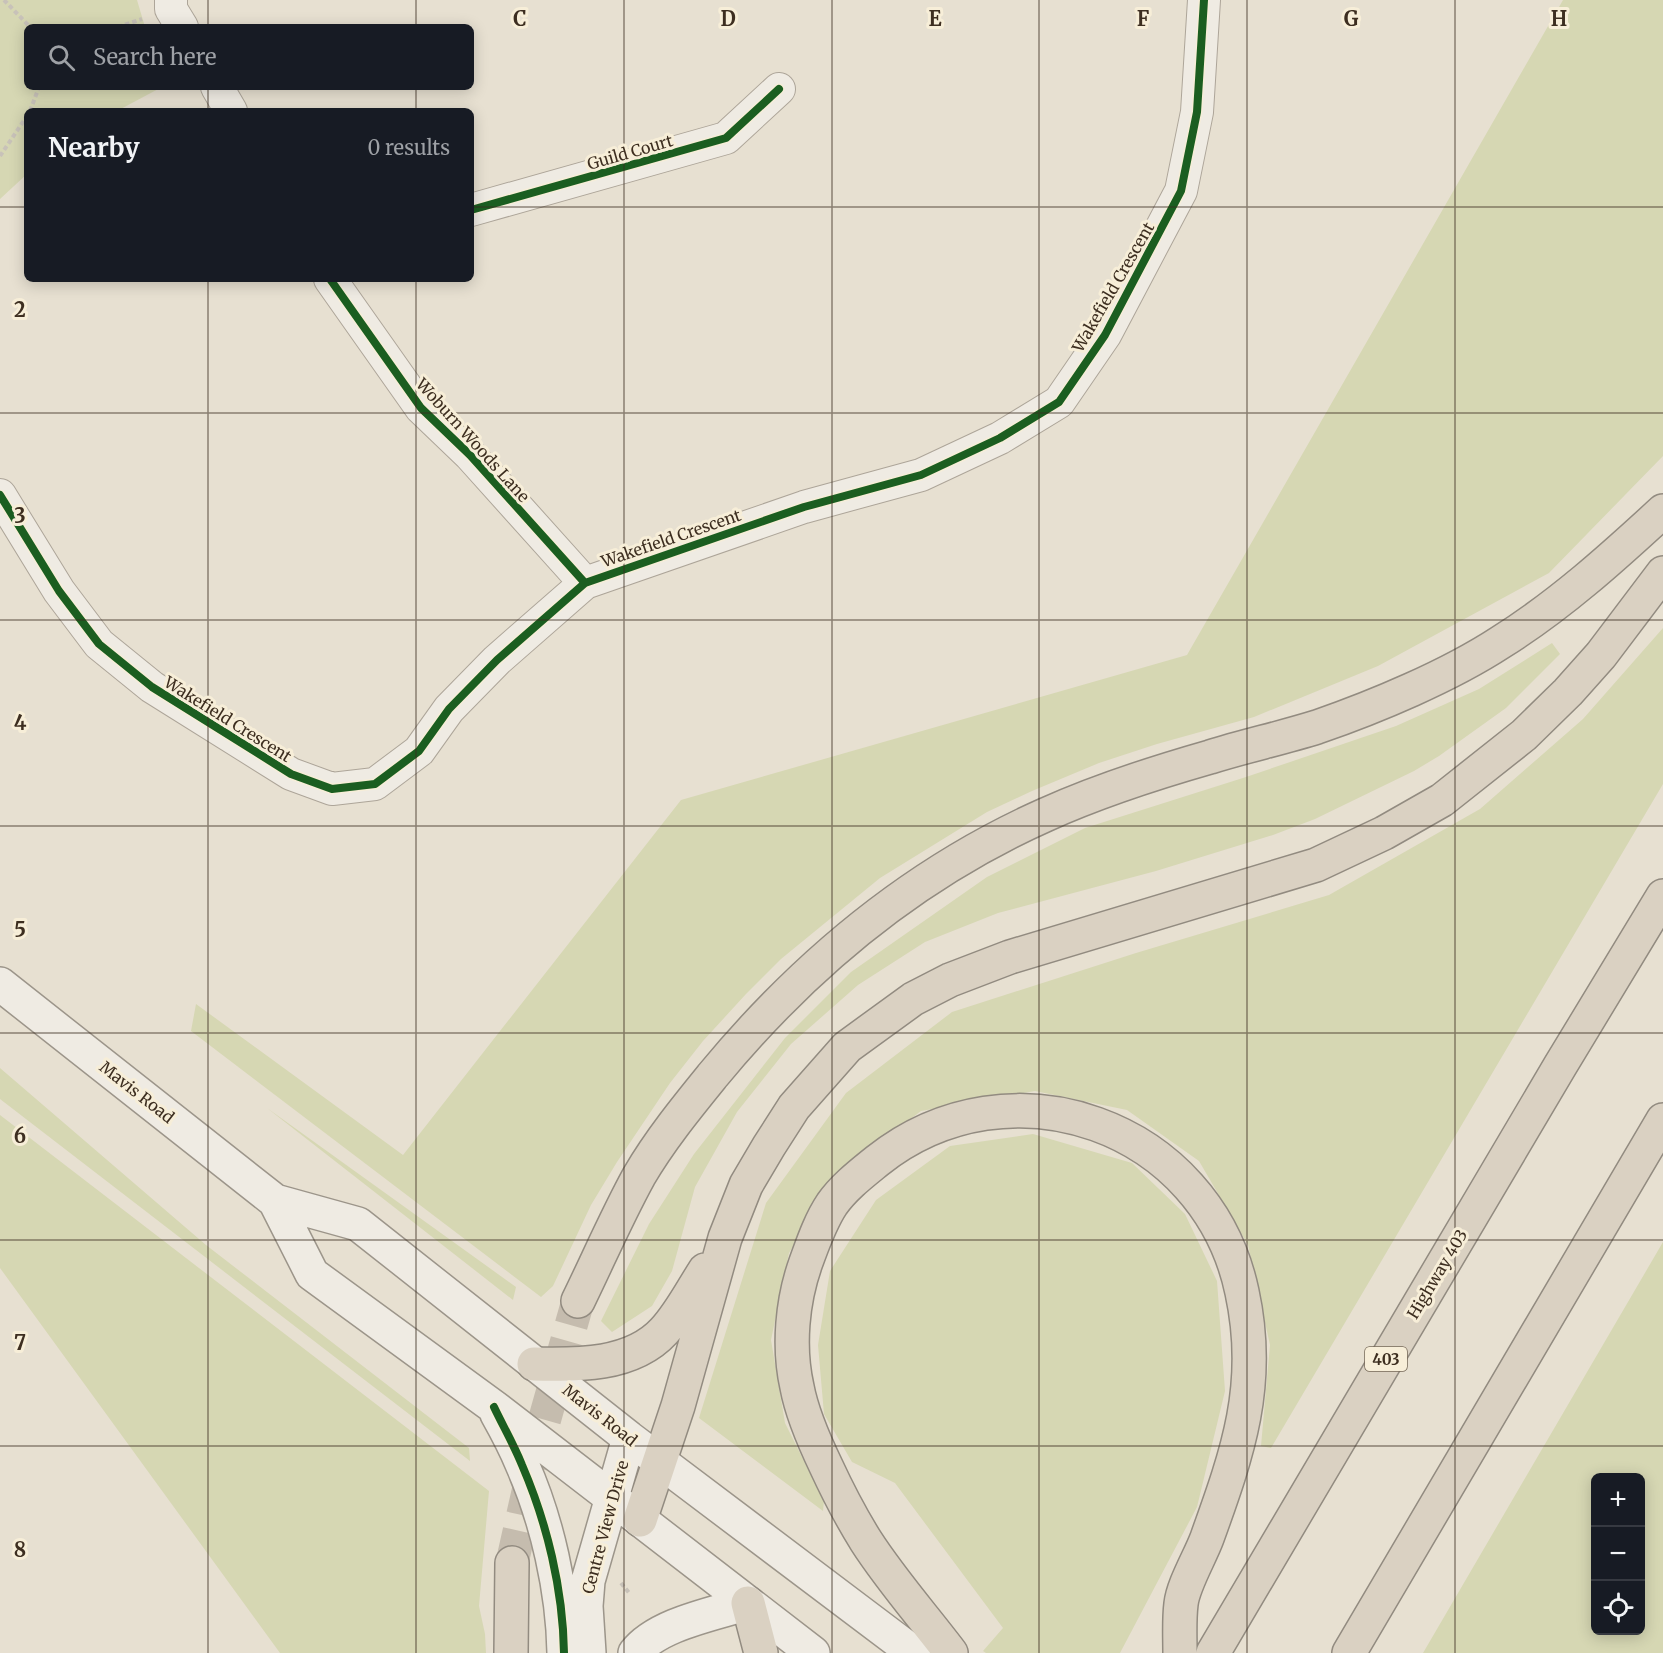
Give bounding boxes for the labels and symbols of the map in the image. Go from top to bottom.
text: C [513,6,527,31]
text: D [720,6,736,31]
text: E [928,6,942,31]
text: F [1137,6,1150,31]
text: G [1344,6,1359,31]
text: H [1551,6,1567,31]
street label: Guild Court [585,130,676,174]
street label: Wakefield Crescent [1067,218,1159,356]
text: 2 [14,297,26,322]
street label: Woburn Woods Lane [411,373,534,506]
text: 3 [14,503,26,528]
street label: Wakefield Crescent [598,504,744,572]
street label: Wakefield Crescent [160,671,296,767]
text: 4 [14,710,27,735]
text: 5 [14,917,26,942]
street label: Mavis Road [96,1057,179,1127]
text: 6 [14,1123,26,1148]
street label: Highway 403 [1402,1226,1472,1322]
text: 7 [14,1330,26,1355]
road number: 403 [1365,1347,1407,1371]
street label: Mavis Road [559,1380,642,1450]
street label: Centre View Drive [578,1458,632,1596]
text: 8 [14,1537,26,1562]

